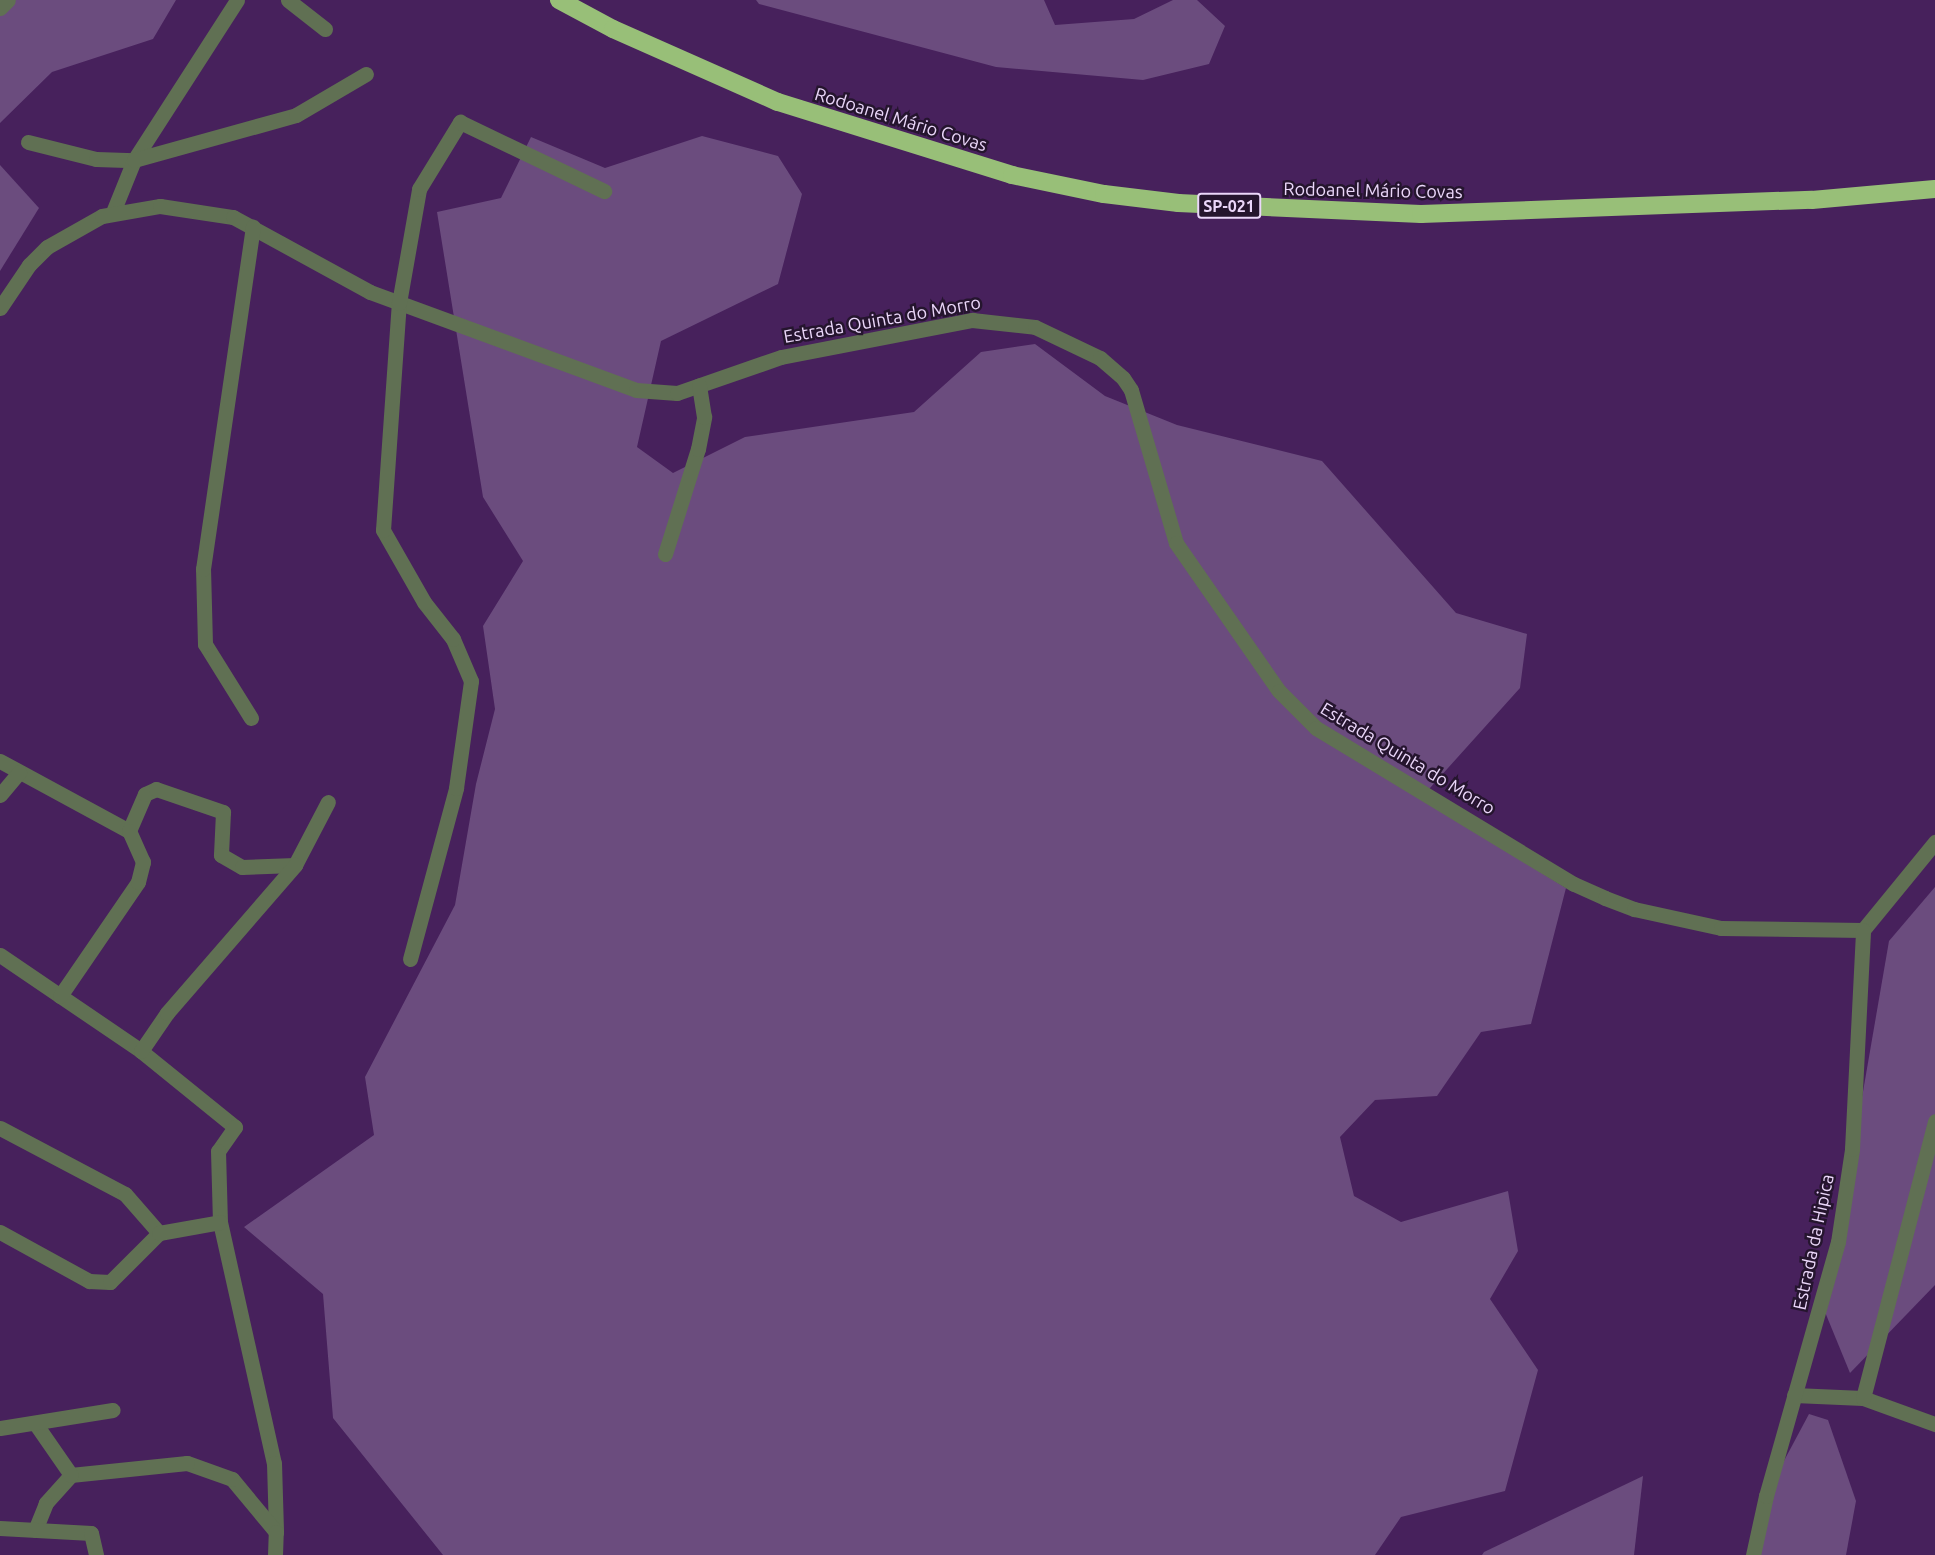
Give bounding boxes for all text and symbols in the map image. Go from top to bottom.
street label: Rodoanel Mário Covas [812,82,990,156]
street label: Rodoanel Mário Covas [1283,178,1463,202]
road number: SP-021 [1196,193,1262,219]
street label: Estrada Quinta do Morro [782,291,982,347]
street label: Estrada Quinta do Morro [1317,697,1499,819]
street label: Estrada da Hipica [1788,1172,1838,1312]

